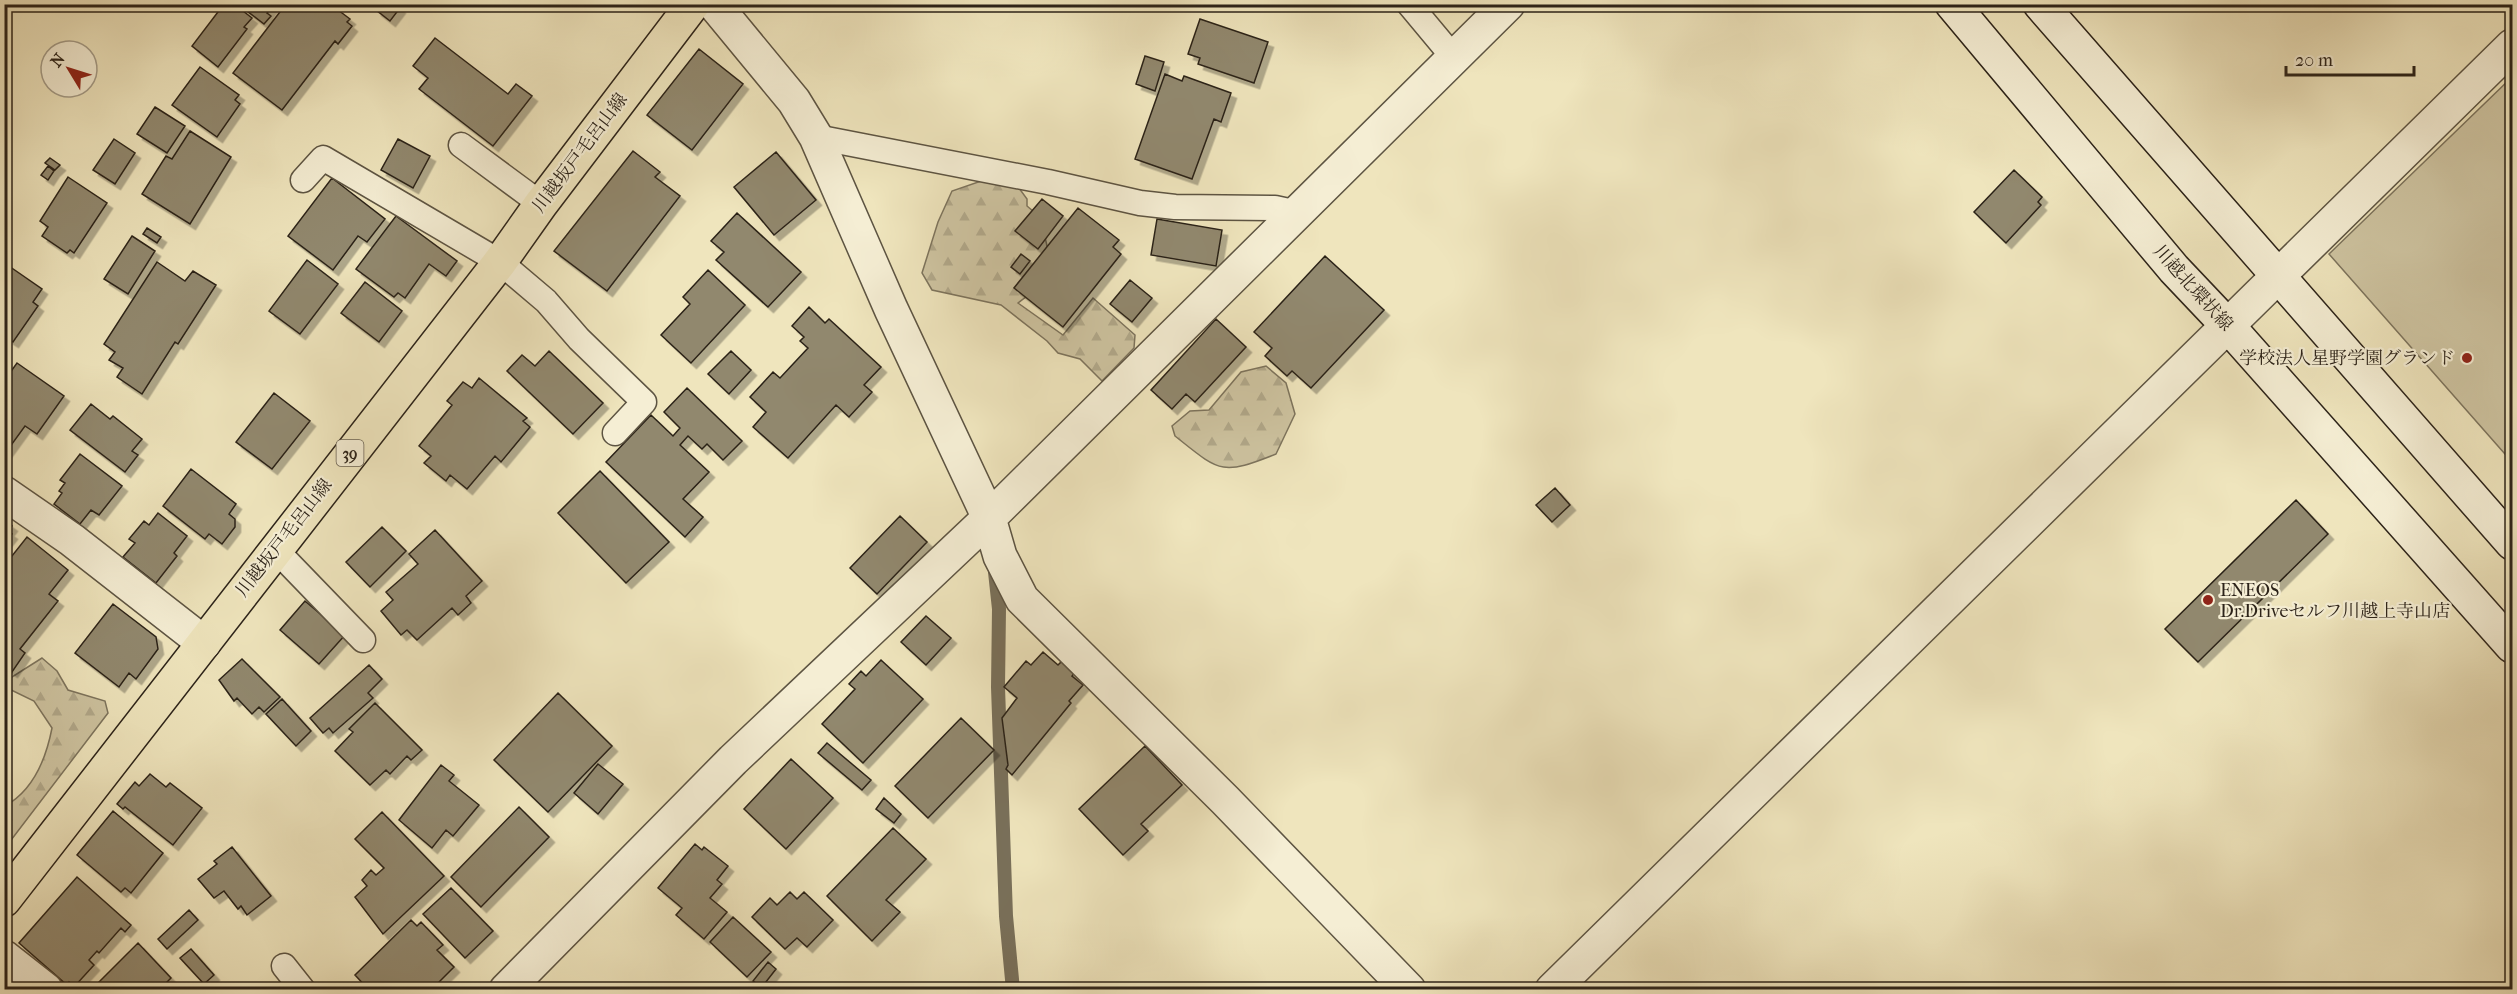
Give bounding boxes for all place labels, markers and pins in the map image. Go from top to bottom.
place label: 学校法人星野学園グランド [2239,348,2455,369]
marker: 学校法人星野学園グランド [2460,351,2474,365]
place label: ENEOS Dr.Driveセルフ川越上寺山店 [2220,580,2450,622]
marker: ENEOS Dr.Driveセルフ川越上寺山店 [2201,593,2215,607]

